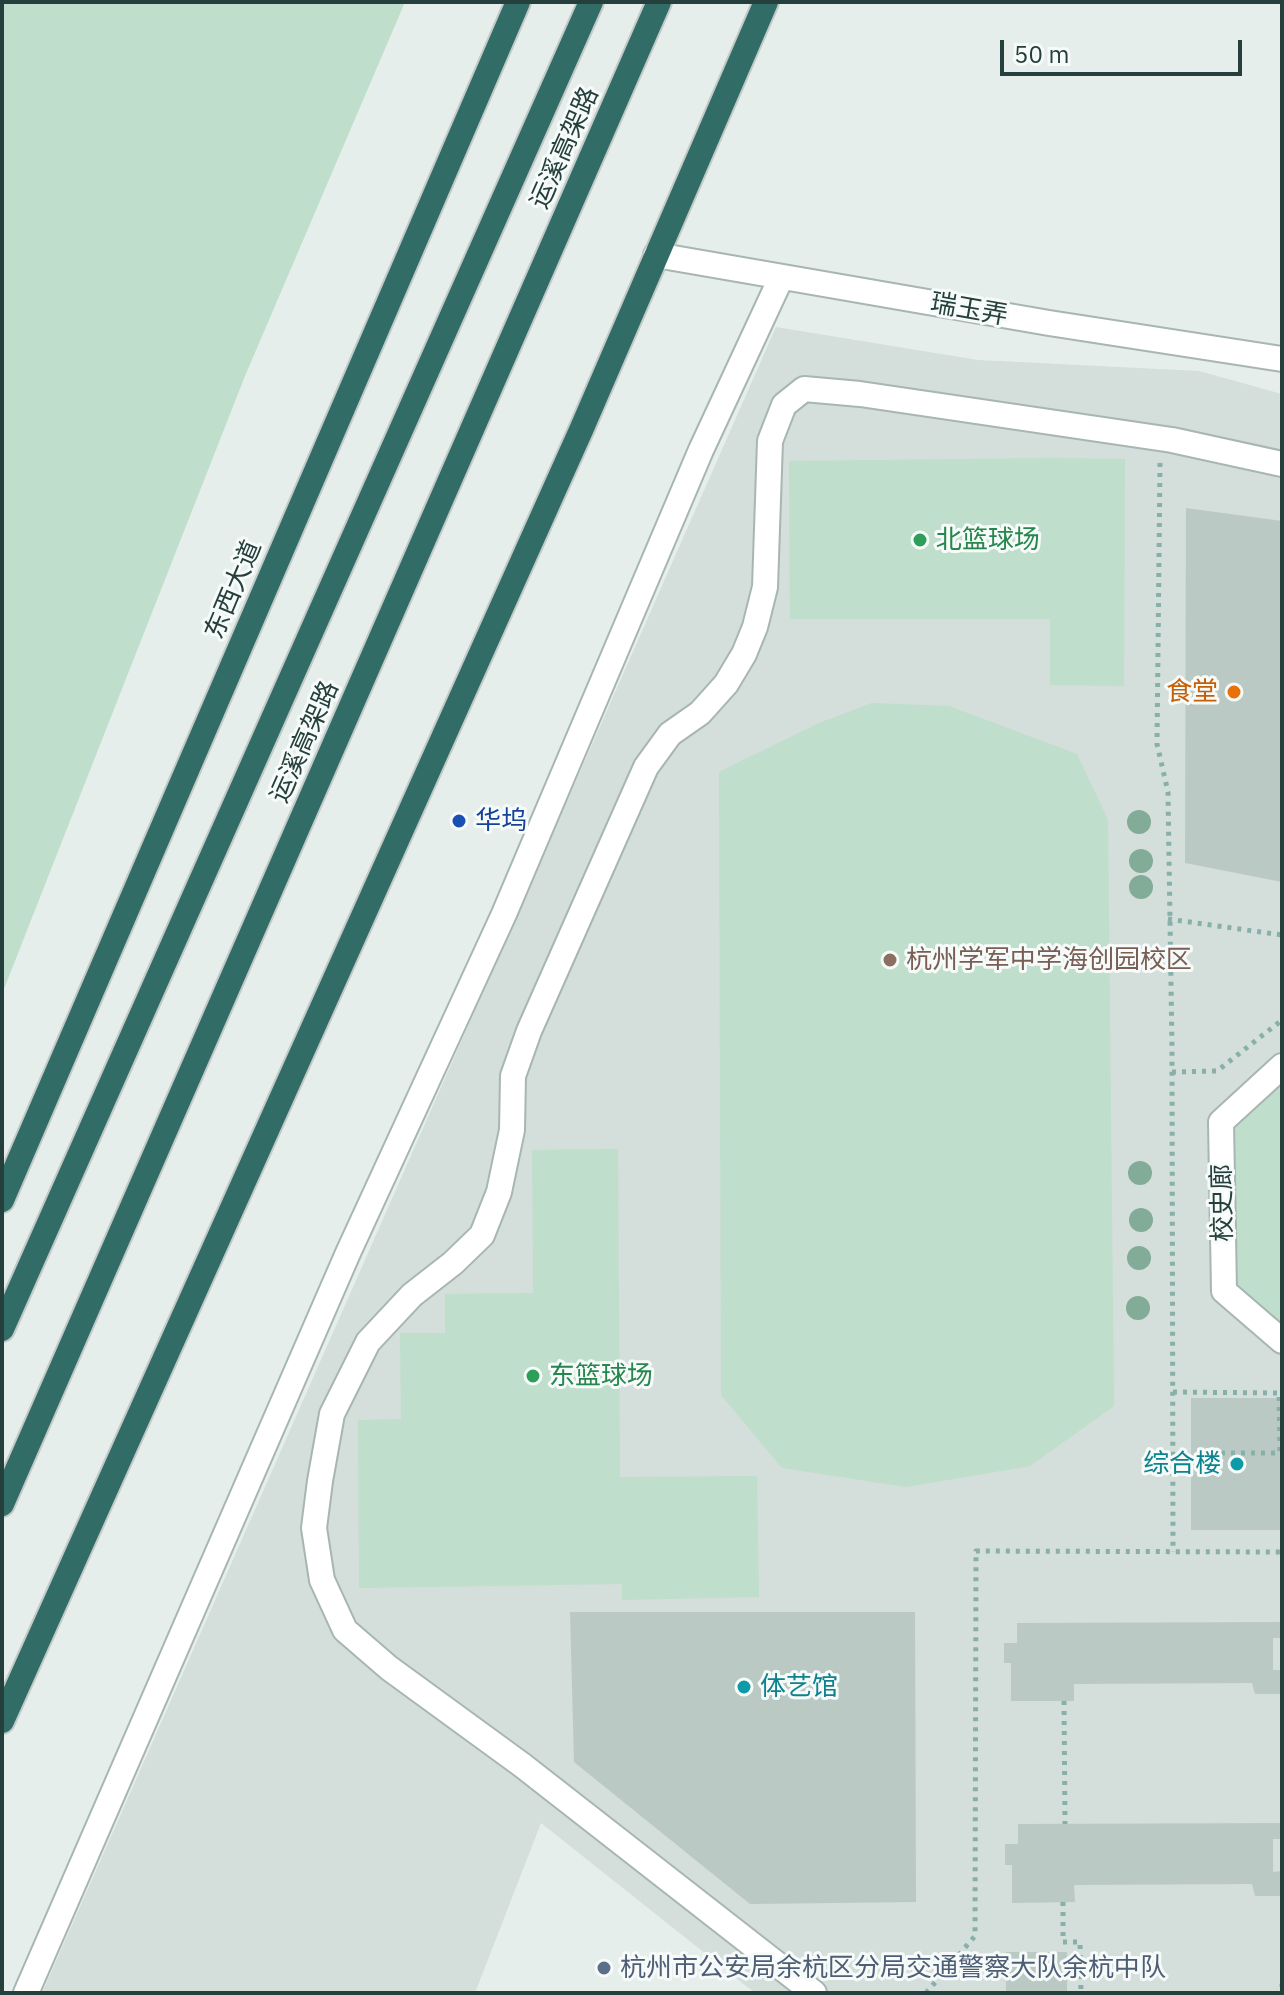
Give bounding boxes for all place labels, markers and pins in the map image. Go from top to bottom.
place label: 北篮球场 [936,524,1040,556]
marker: 北篮球场 [911,531,929,549]
place label: 食堂 [1166,676,1218,708]
marker: 食堂 [1225,683,1243,701]
place label: 华坞 [475,805,527,837]
marker: 华坞 [450,812,468,830]
place label: 杭州学军中学海创园校区 [906,944,1192,976]
marker: 杭州学军中学海创园校区 [881,951,899,969]
place label: 东篮球场 [549,1360,653,1392]
marker: 东篮球场 [524,1367,542,1385]
place label: 综合楼 [1143,1448,1221,1480]
marker: 综合楼 [1228,1455,1246,1473]
place label: 体艺馆 [760,1671,838,1703]
marker: 体艺馆 [735,1678,753,1696]
place label: 杭州市公安局余杭区分局交通警察大队余杭中队 [620,1952,1166,1984]
marker: 杭州市公安局余杭区分局交通警察大队余杭中队 [595,1959,613,1977]

